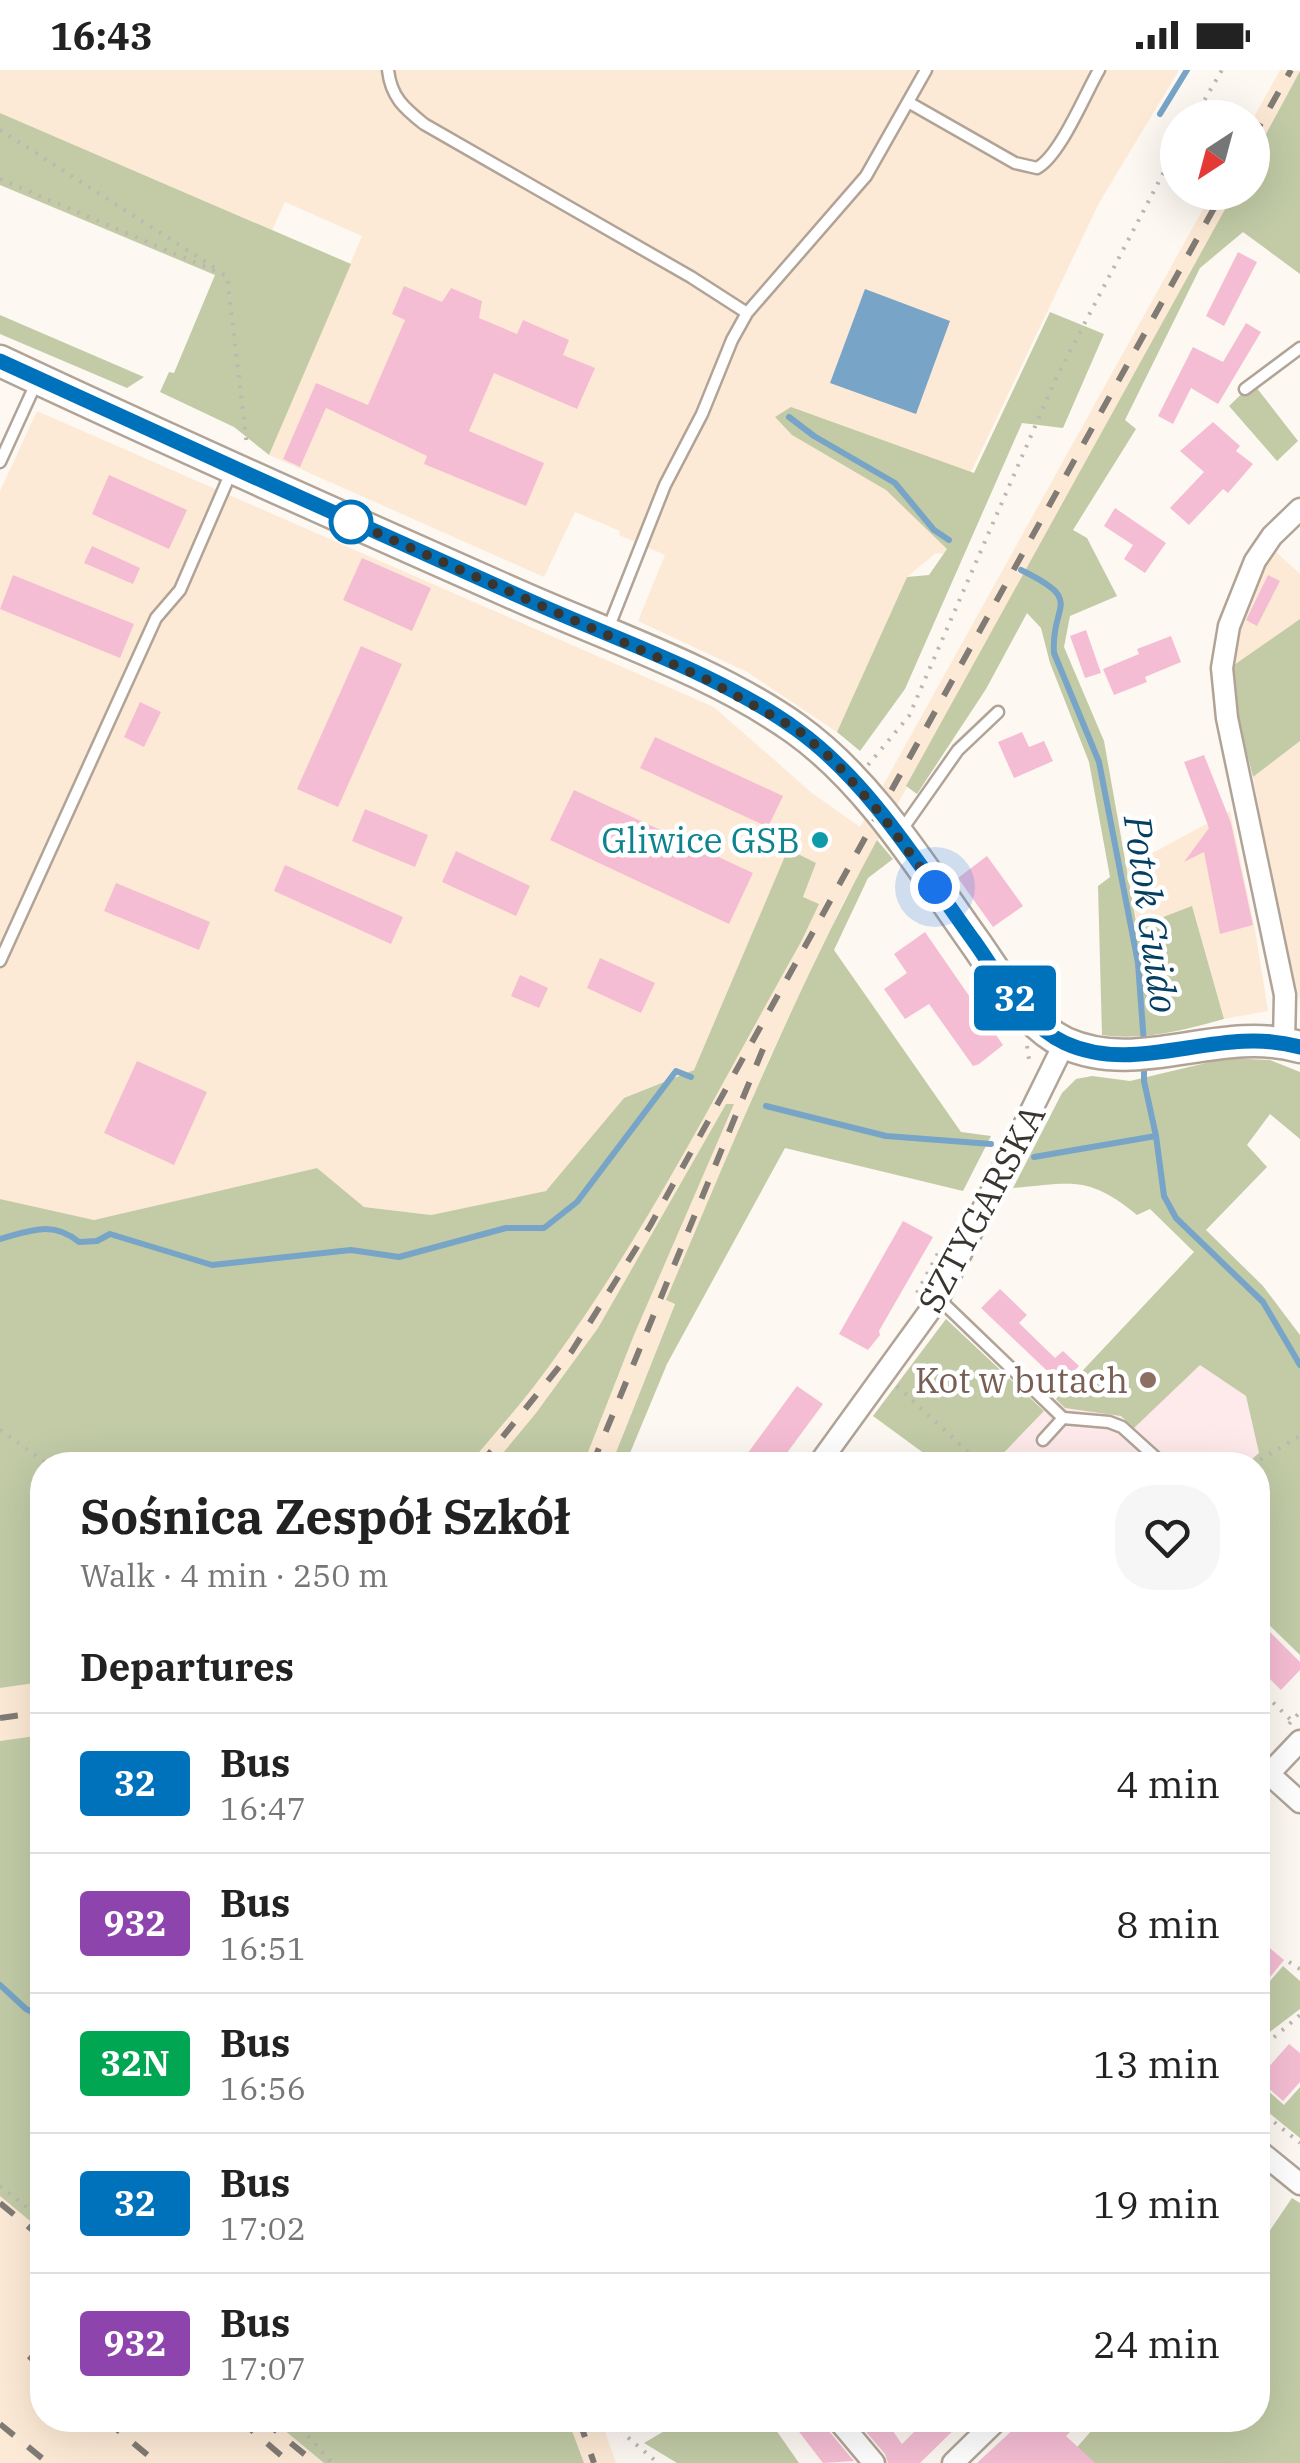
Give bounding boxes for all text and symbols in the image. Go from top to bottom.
text: 16:43 [50,11,153,60]
north arrow [1160,100,1270,210]
map controls [1160,100,1270,210]
unlabelled marker [330,501,372,543]
water label: Potok Guido [1114,811,1190,1016]
place label: Gliwice GSB [601,817,800,863]
marker: Gliwice GSB [809,829,831,851]
your location [910,862,960,912]
line badge: 32 [970,966,1060,1030]
text: 32 [994,975,1036,1021]
street label: SZTYGARSKA [907,1096,1055,1320]
place label: Kot w butach [915,1357,1128,1403]
marker: Kot w butach [1137,1369,1159,1391]
text: Sośnica Zespół Szkół [80,1485,570,1547]
button: heart [1115,1485,1220,1590]
text: Walk · 4 min · 250 m [80,1554,388,1596]
text: Departures [80,1642,294,1691]
text: Bus [220,1738,290,1787]
text: 4 min [1116,1759,1220,1808]
text: 32 [114,1760,156,1806]
text: 16:47 [220,1787,306,1829]
text: Bus [220,1878,290,1927]
text: 8 min [1116,1899,1220,1948]
text: 932 [103,1900,167,1946]
text: 16:51 [220,1927,306,1969]
text: Bus [220,2018,290,2067]
text: 13 min [1093,2039,1220,2088]
text: 32N [100,2040,170,2086]
text: 16:56 [220,2067,306,2109]
text: Bus [220,2158,290,2207]
text: 19 min [1093,2179,1220,2228]
text: 32 [114,2180,156,2226]
text: 17:02 [220,2207,306,2249]
text: Bus [220,2298,290,2347]
text: 24 min [1093,2319,1220,2368]
text: 932 [103,2320,167,2366]
text: 17:07 [220,2347,306,2389]

